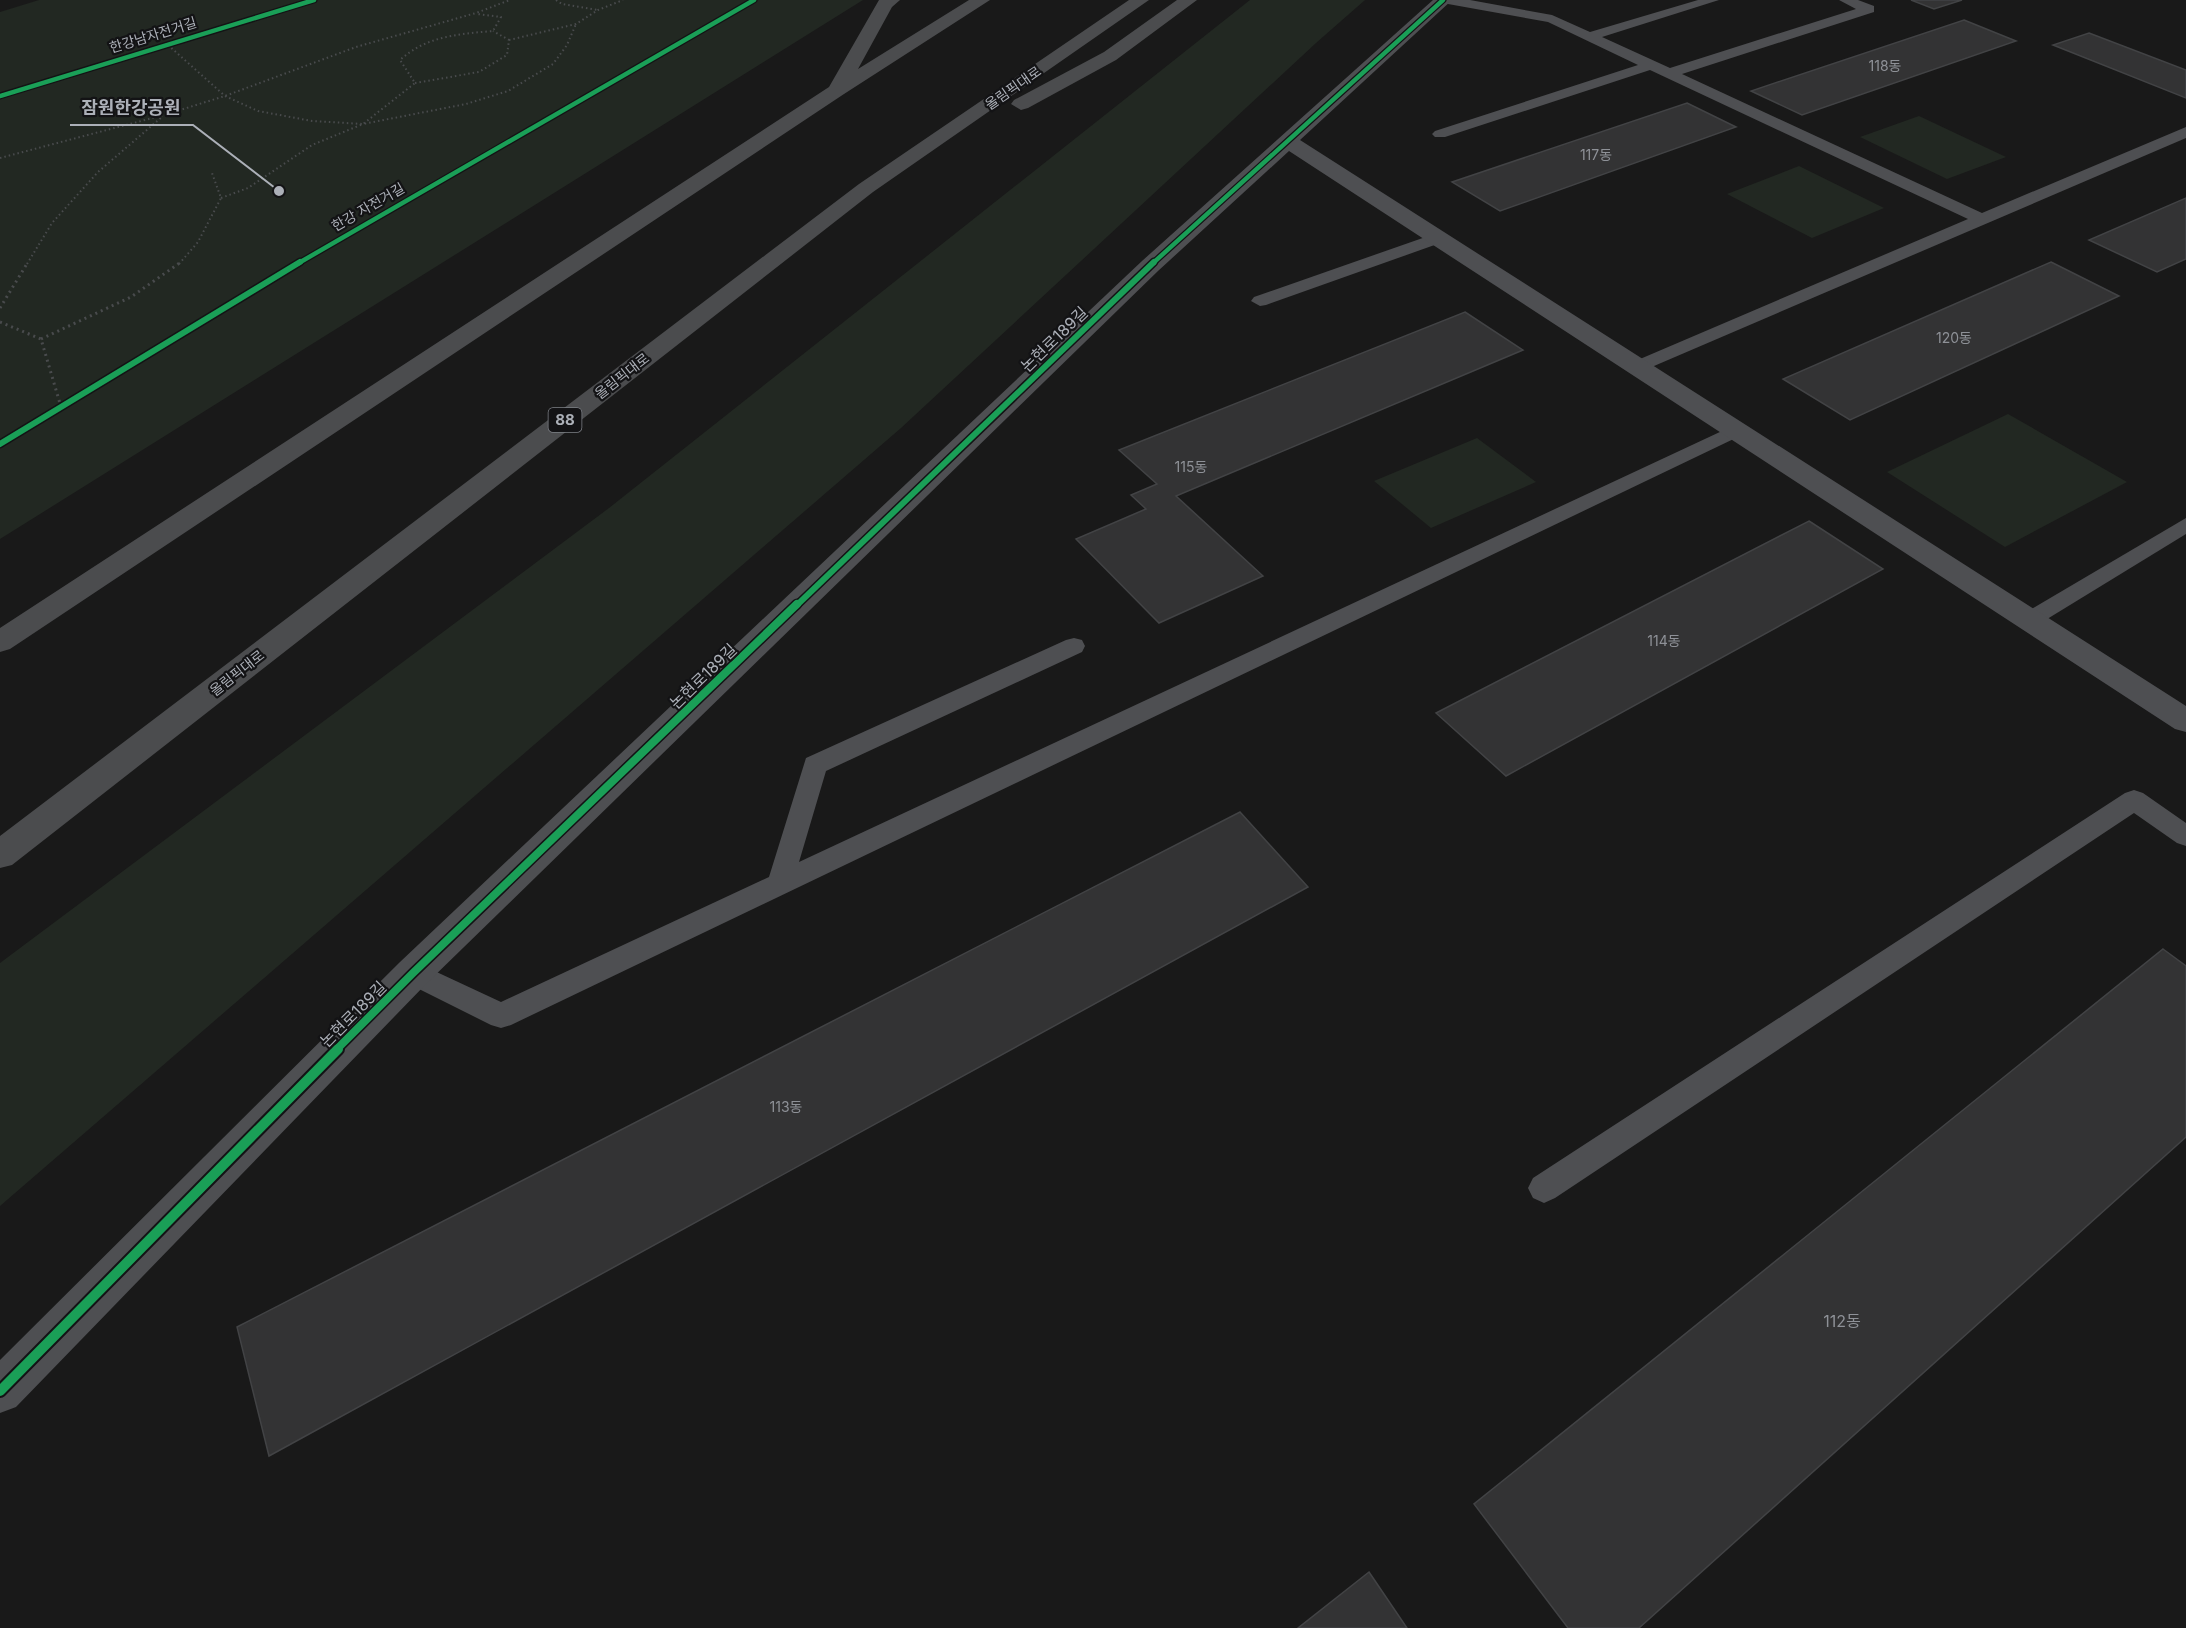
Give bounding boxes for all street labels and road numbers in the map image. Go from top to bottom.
street label: 한강남자전거길 [107,13,198,56]
street label: 올림픽대로 [981,62,1044,113]
street label: 한강 자전거길 [328,179,407,234]
street label: 논현로189길 [1016,302,1092,376]
street label: 올림픽대로 [591,349,652,402]
road number: 88 [548,408,582,432]
street label: 논현로189길 [665,639,741,713]
street label: 올림픽대로 [206,646,267,699]
street label: 논현로189길 [316,977,390,1051]

